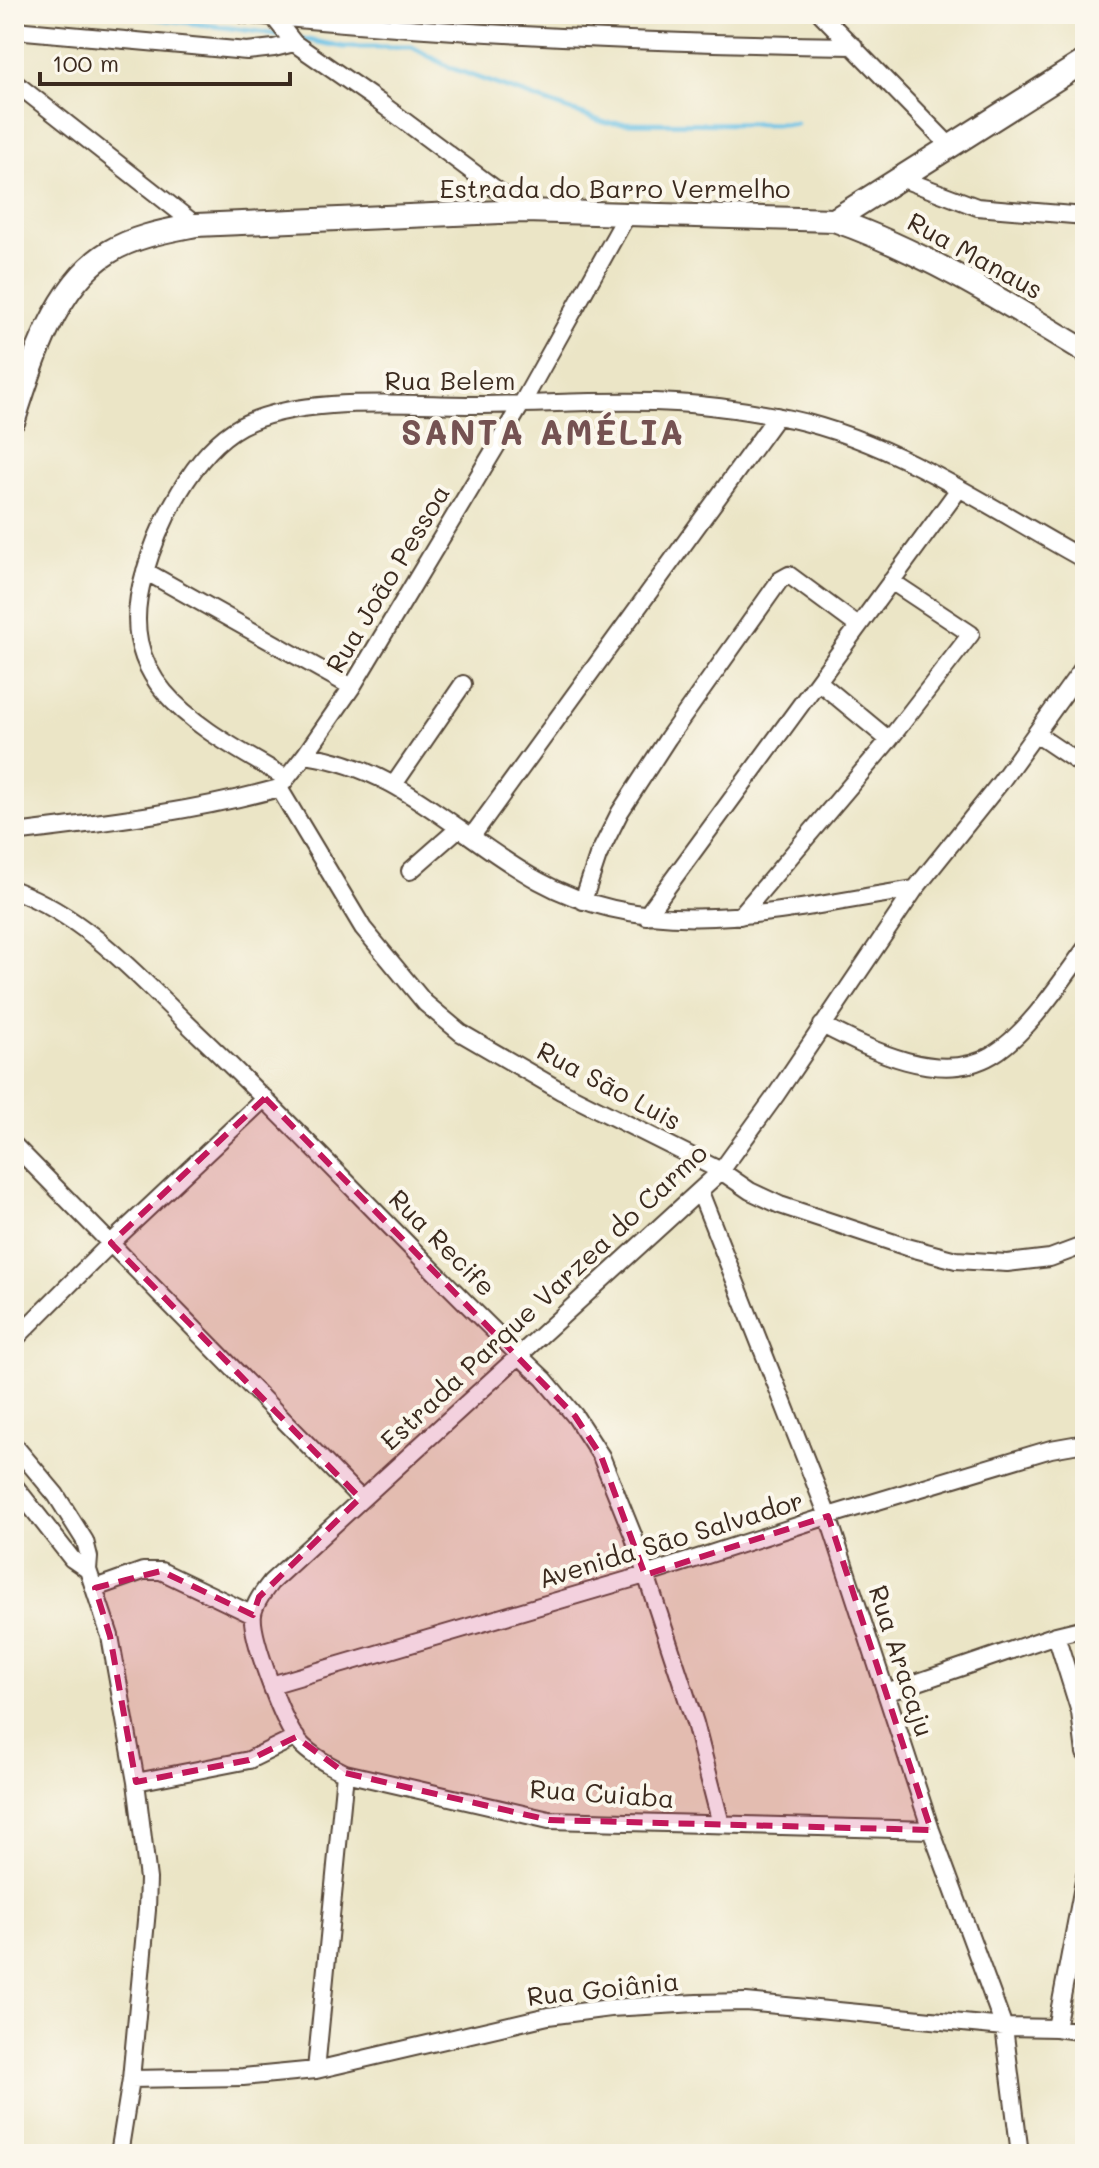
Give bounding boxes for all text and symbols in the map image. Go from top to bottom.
scale bar [40,36,290,86]
text: 100 m [52,47,119,78]
street label: Estrada do Barro Vermelho [440,171,790,205]
street label: Rua Manaus [902,204,1049,306]
street label: Rua Belem [385,363,516,397]
district label: SANTA AMÉLIA [401,409,685,454]
street label: Rua João Pessoa [317,478,457,679]
street label: Rua São Luis [532,1033,687,1137]
street label: Estrada Parque Varzea do Carmo [373,1136,714,1457]
street label: Rua Recife [382,1182,503,1303]
street label: Avenida São Salvador [534,1483,807,1596]
street label: Rua Aracaju [862,1581,942,1741]
street label: Rua Cuiaba [529,1771,676,1815]
street label: Rua Goiânia [525,1963,681,2013]

